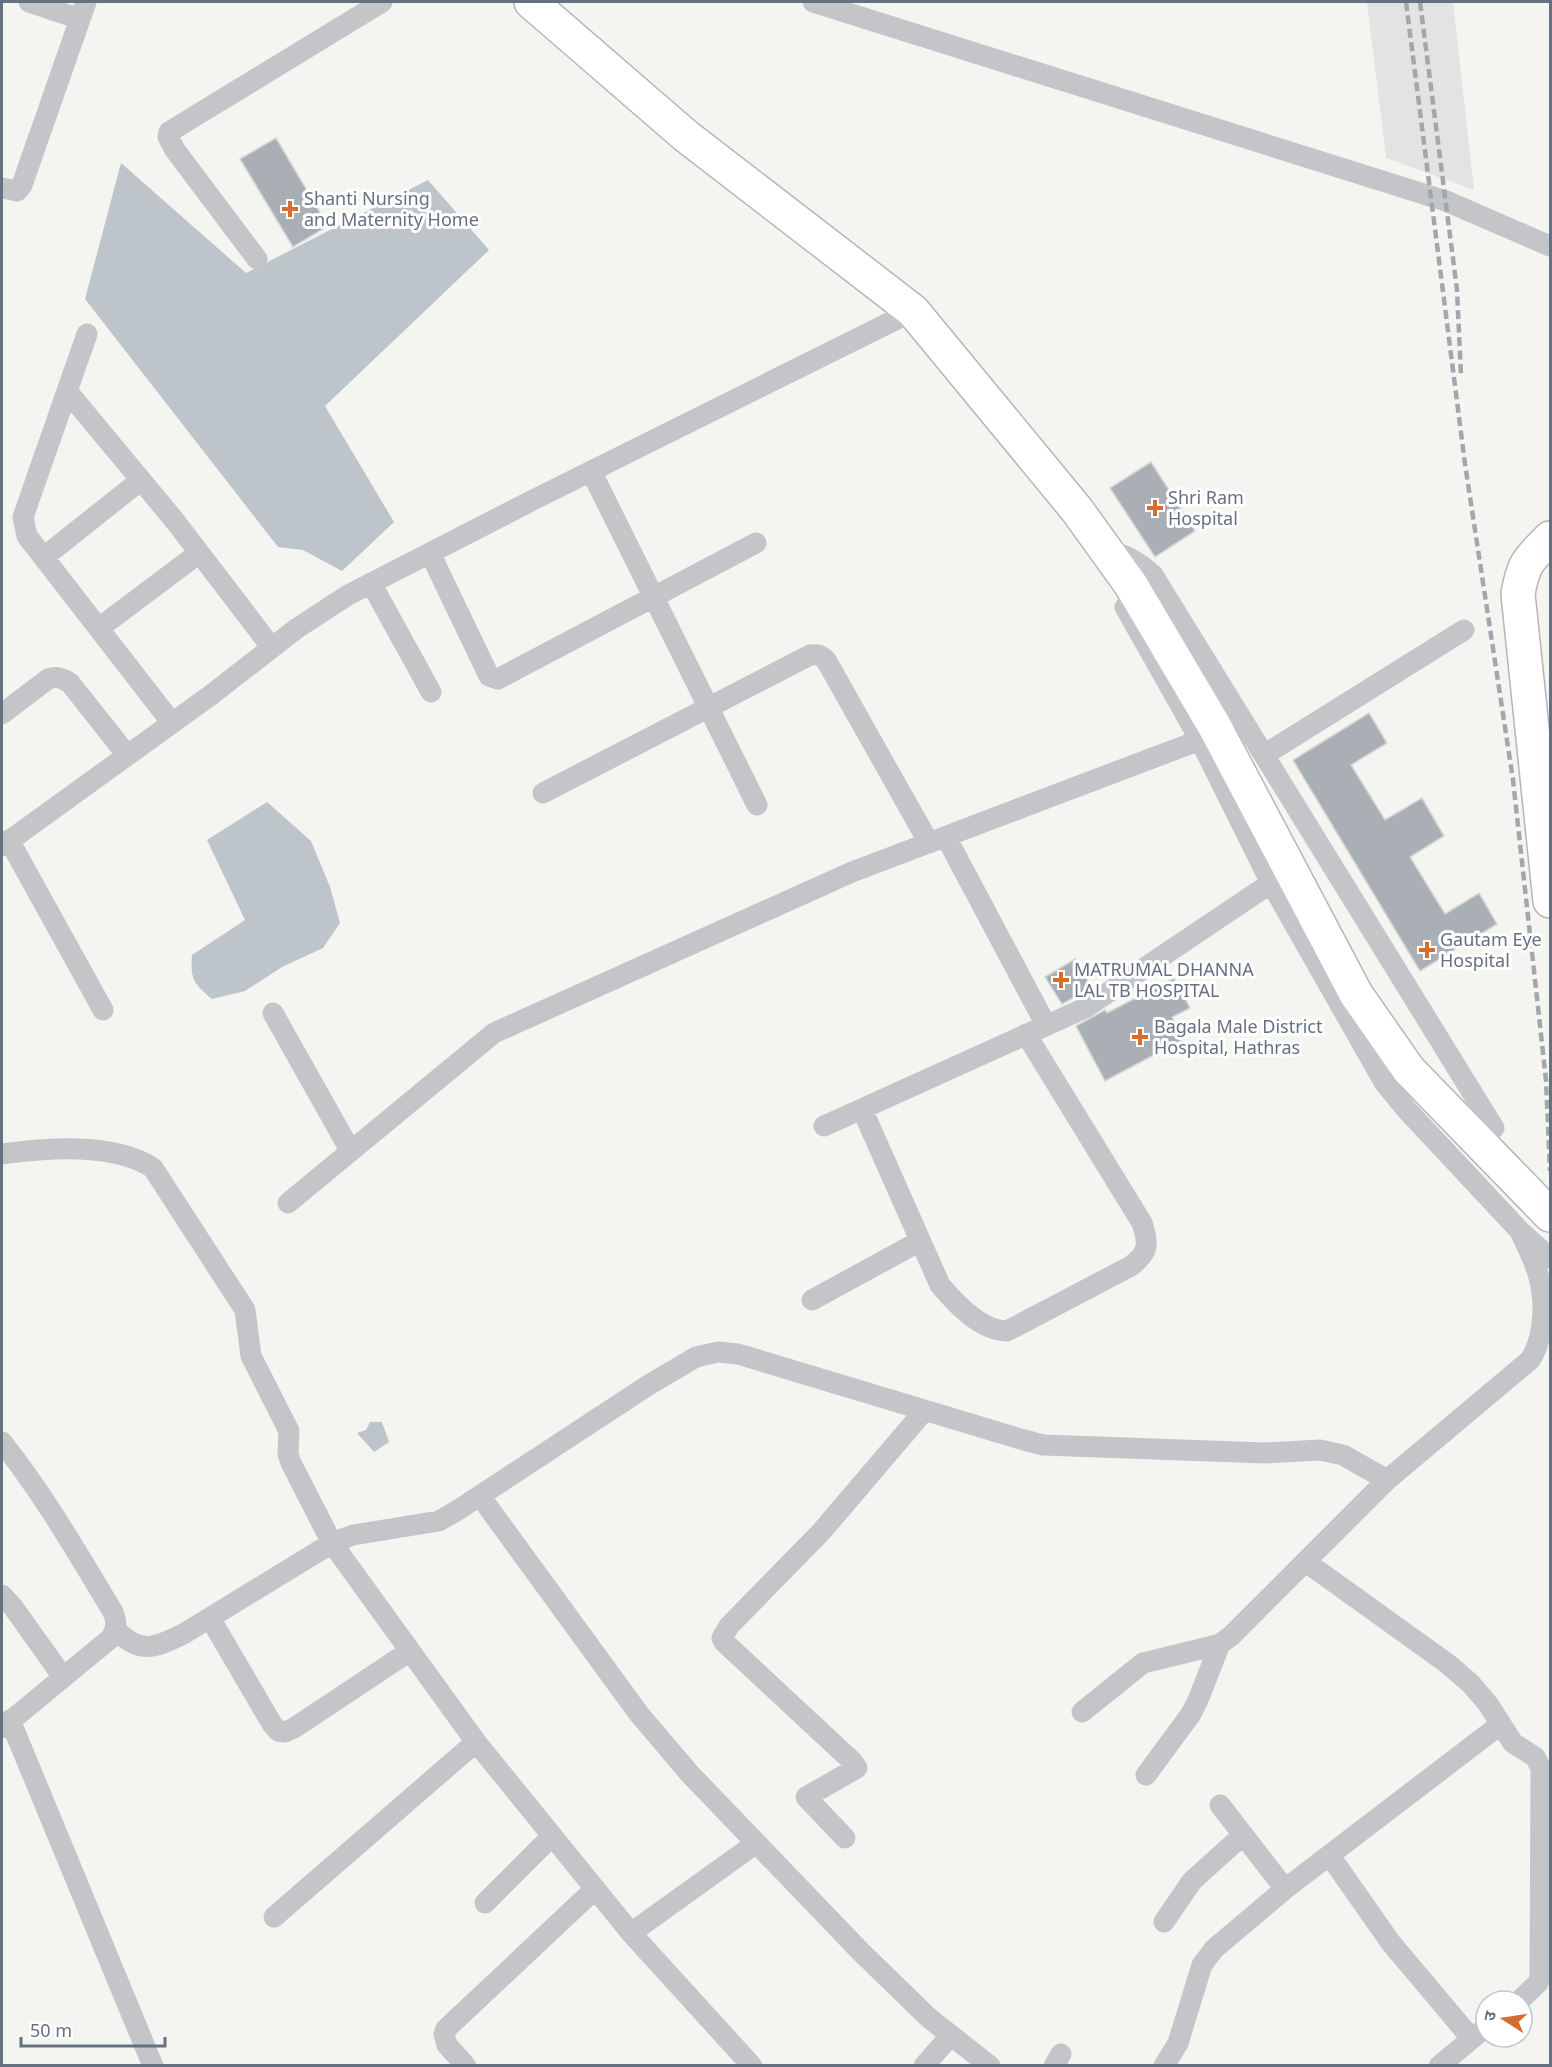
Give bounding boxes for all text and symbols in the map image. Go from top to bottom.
place label: Shanti Nursing and Maternity Home [304,186,479,231]
marker: Shanti Nursing and Maternity Home [281,200,299,218]
place label: Shri Ram Hospital [1168,485,1244,530]
marker: Shri Ram Hospital [1146,499,1164,517]
place label: Gautam Eye Hospital [1440,927,1542,972]
marker: Gautam Eye Hospital [1418,941,1436,959]
place label: MATRUMAL DHANNA LAL TB HOSPITAL [1074,957,1254,1002]
marker: MATRUMAL DHANNA LAL TB HOSPITAL [1052,971,1070,989]
place label: Bagala Male District Hospital, Hathras [1154,1014,1323,1059]
marker: Bagala Male District Hospital, Hathras [1131,1028,1149,1046]
north arrow [1474,1989,1534,2049]
text: उ [1478,2008,1501,2023]
scale bar [21,2010,165,2048]
text: 50 m [30,2018,72,2042]

